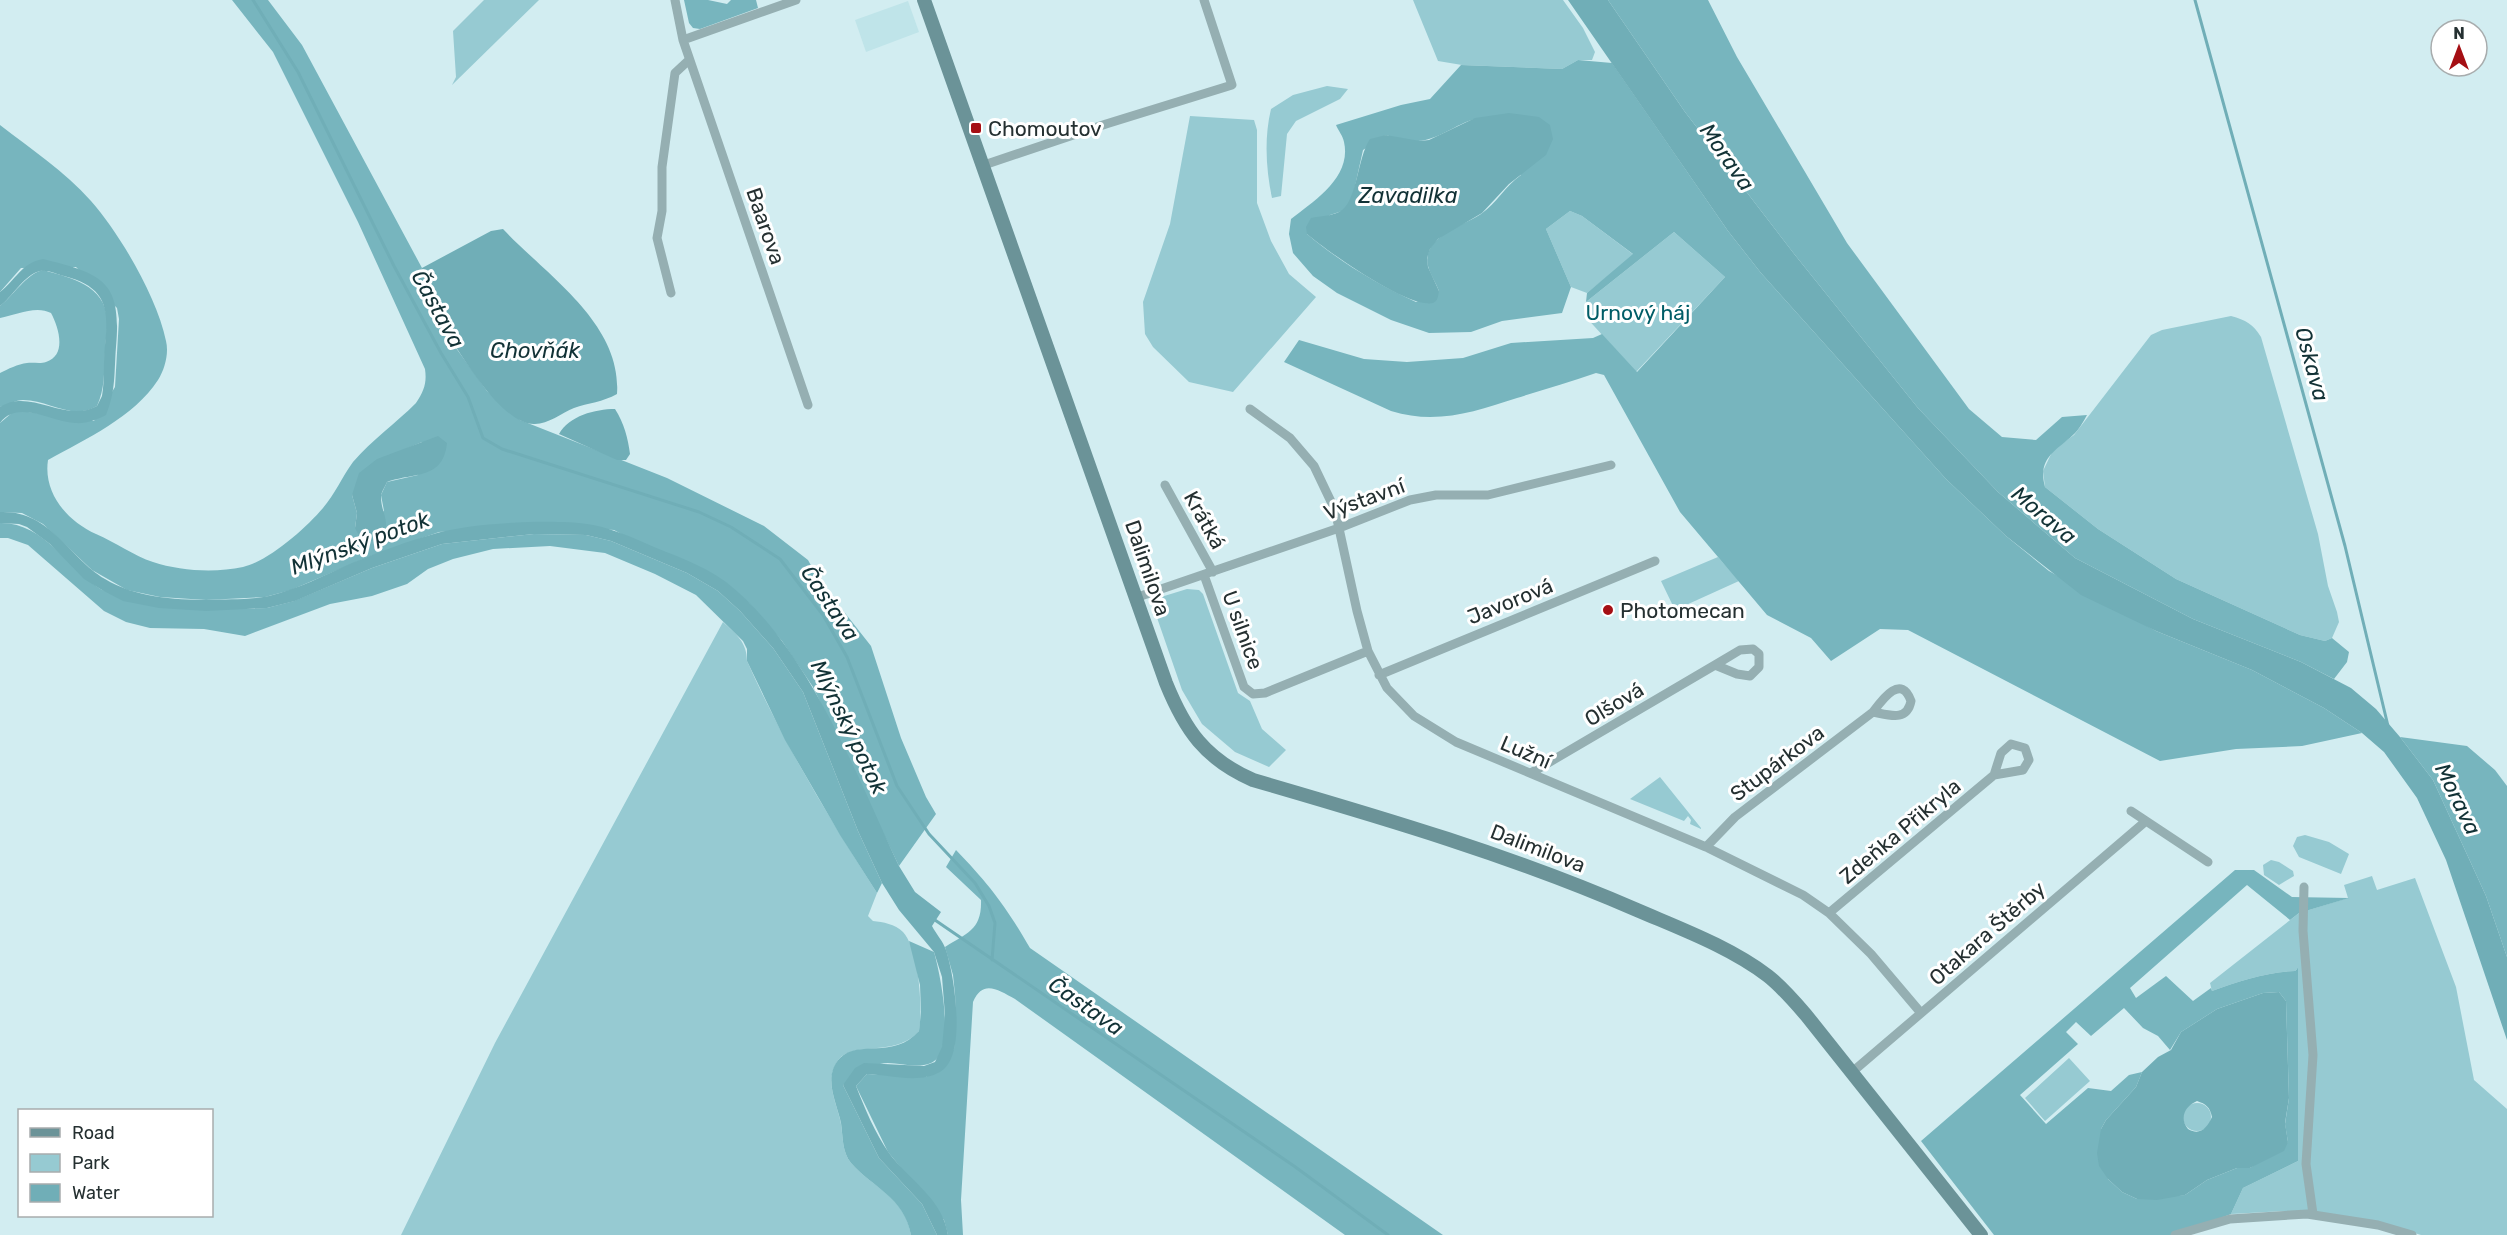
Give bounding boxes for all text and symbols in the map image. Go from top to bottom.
north arrow [2429,18,2489,78]
text: N [2453,24,2465,43]
place label: Chomoutov [988,116,1102,141]
water label: Morava [1694,118,1760,196]
marker: Chomoutov [969,121,983,135]
water label: Zavadilka [1357,182,1458,209]
street label: Baarova [741,184,791,268]
water label: Častava [406,265,470,353]
park label: Urnový háj [1586,300,1690,325]
water label: Oskava [2289,324,2335,404]
water label: Chovňák [490,337,581,364]
street label: Výstavní [1320,473,1409,525]
water label: Morava [2006,480,2082,550]
street label: Krátká [1179,487,1231,553]
water label: Mlýnský potok [287,505,434,581]
street label: Dalimilova [1120,517,1176,619]
water label: Častava [795,560,865,646]
street label: Javorová [1464,573,1556,629]
street label: U silnice [1217,587,1269,673]
place label: Photomecan [1620,598,1745,623]
marker: Photomecan [1601,603,1615,617]
water label: Mlýnský potok [805,655,893,799]
street label: Olšová [1580,677,1648,731]
street label: Stupárkova [1725,720,1829,806]
street label: Lužní [1497,730,1556,774]
water label: Morava [2429,759,2487,839]
street label: Zdeňka Přikryla [1834,773,1966,889]
street label: Dalimilova [1487,818,1589,878]
street label: Otakara Štěrby [1924,876,2050,990]
water label: Častava [1043,971,1129,1042]
legend [18,1109,213,1217]
text: Road [72,1122,115,1144]
text: Park [72,1152,110,1174]
text: Water [72,1182,120,1204]

